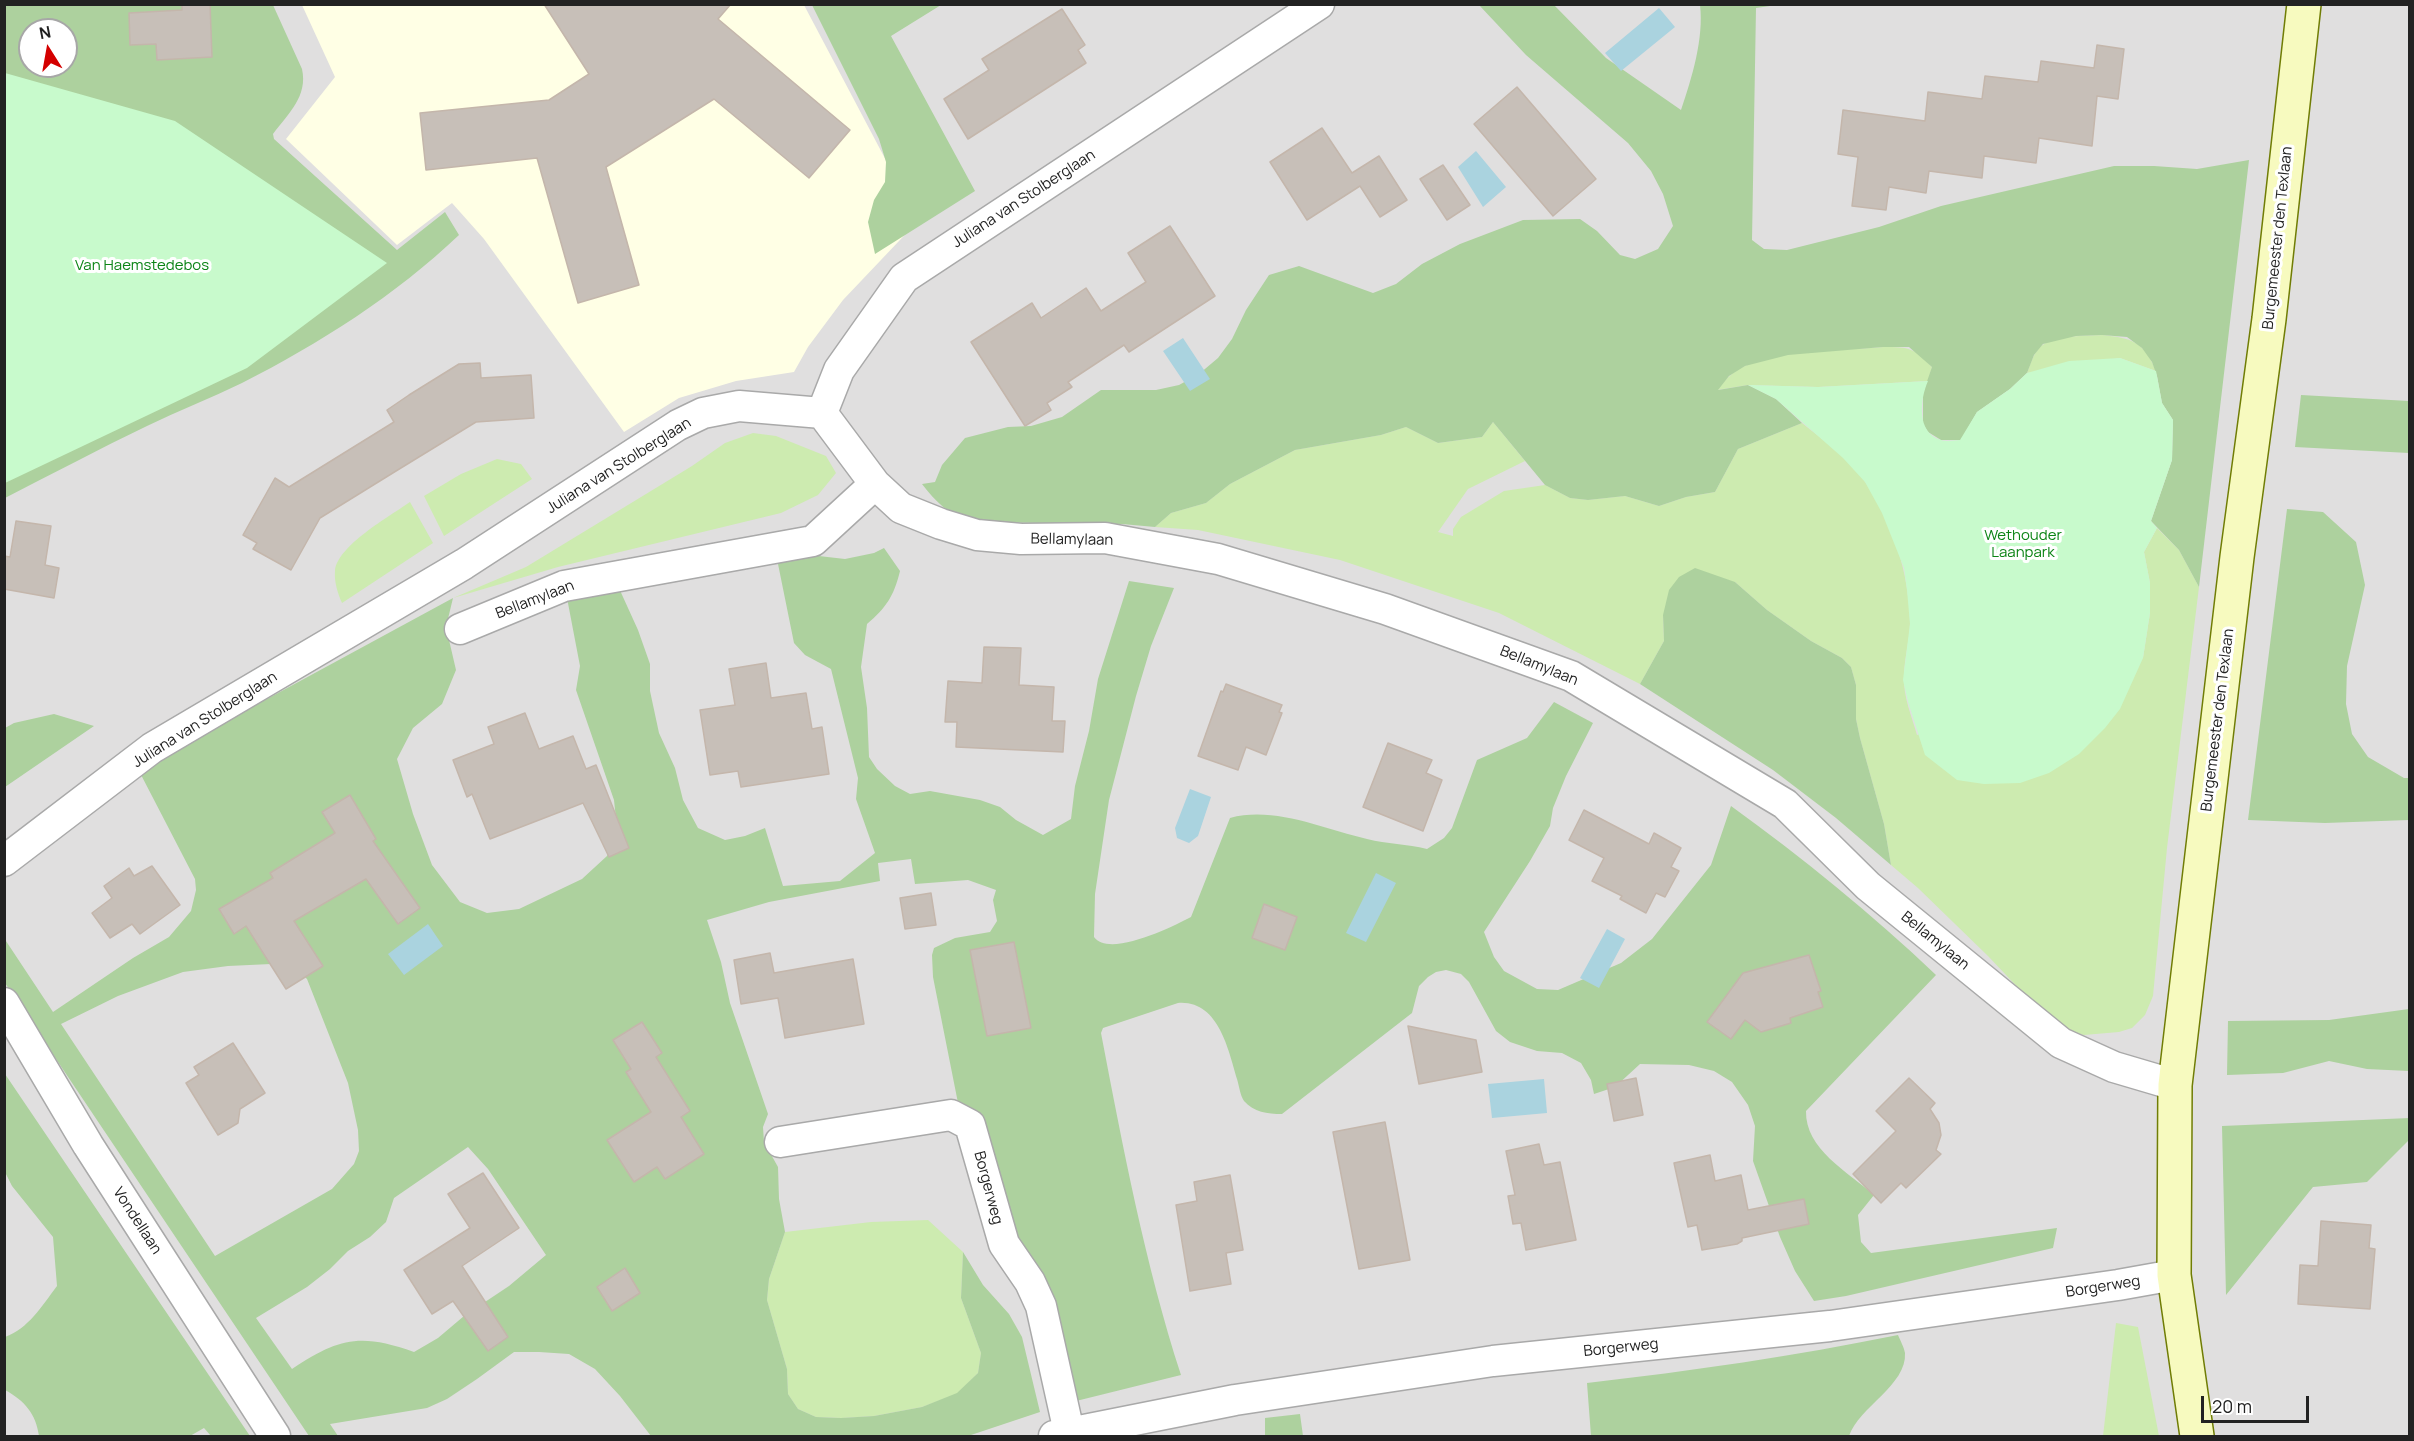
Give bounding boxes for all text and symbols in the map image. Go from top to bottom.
north arrow [18,18,78,78]
text: N [37,20,53,44]
street label: Burgemeester den Texlaan [2259,145,2297,331]
street label: Juliana van Stolberglaan [949,146,1099,252]
park label: Van Haemstedebos [75,257,209,275]
street label: Juliana van Stolberglaan [543,414,695,518]
park label: Wethouder Laanpark [1984,527,2062,562]
street label: Bellamylaan [1030,530,1114,550]
street label: Bellamylaan [493,577,577,623]
street label: Burgemeester den Texlaan [2198,628,2238,812]
street label: Bellamylaan [1497,642,1581,690]
street label: Juliana van Stolberglaan [129,668,281,772]
street label: Bellamylaan [1897,908,1973,974]
street label: Borgerweg [970,1149,1006,1227]
street label: Vondellaan [109,1184,165,1258]
street label: Borgerweg [2065,1272,2141,1302]
street label: Borgerweg [1583,1335,1659,1361]
scale bar [2204,1384,2312,1422]
text: 20 m [2212,1394,2252,1418]

